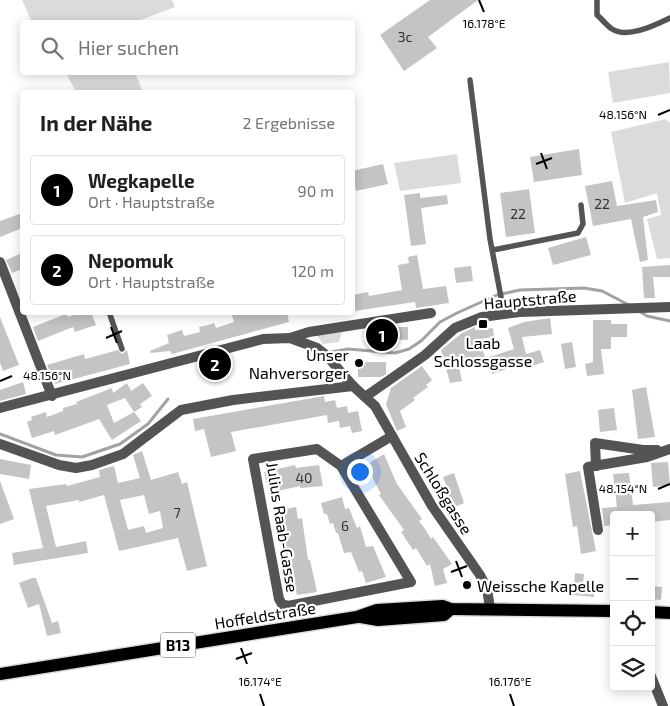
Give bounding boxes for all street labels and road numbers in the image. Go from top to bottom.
street label: Hauptstraße [483,285,577,313]
street label: Schloßgasse [411,448,477,538]
street label: Julius Raab-Gasse [263,461,303,593]
street label: Hoffeldstraße [213,598,317,632]
road number: B13 [160,632,196,658]

